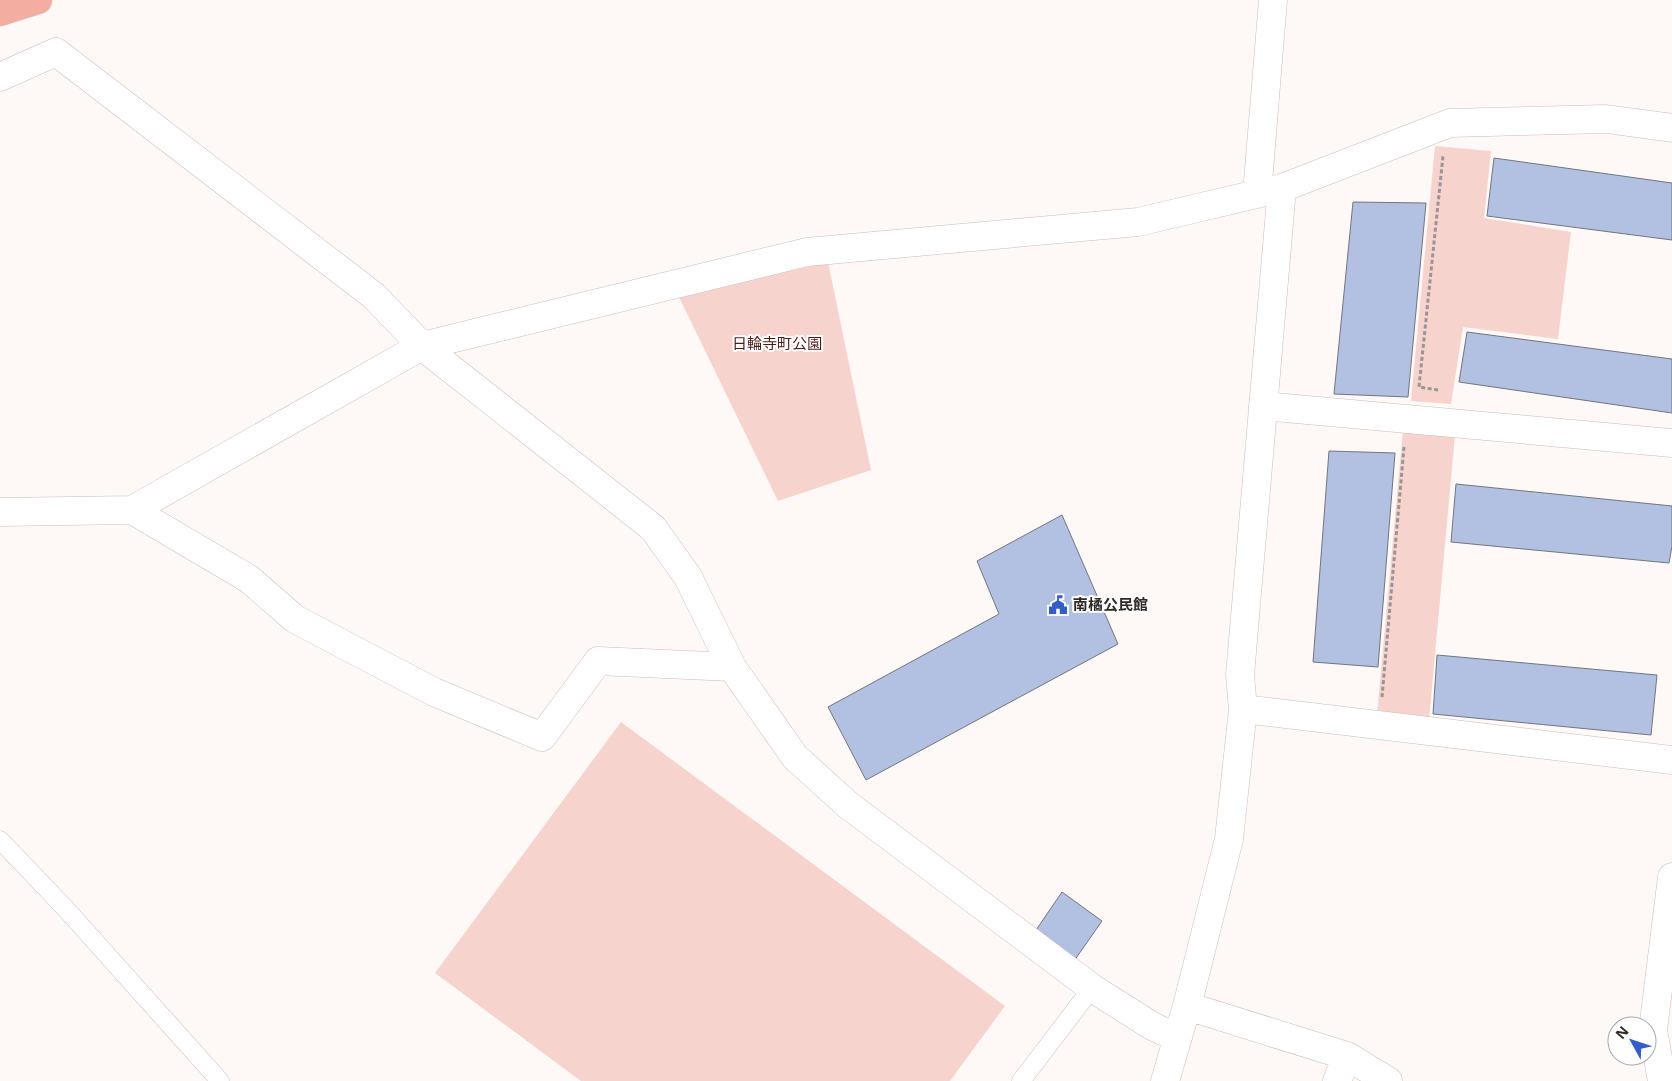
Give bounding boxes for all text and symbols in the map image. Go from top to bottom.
park label: 日輪寺町公園 [732,333,822,353]
public building icon: 南橘公民館 [1047,594,1069,616]
place label: 南橘公民館 [1073,594,1148,614]
north arrow [1607,1016,1657,1066]
text: N [1611,1022,1633,1043]

